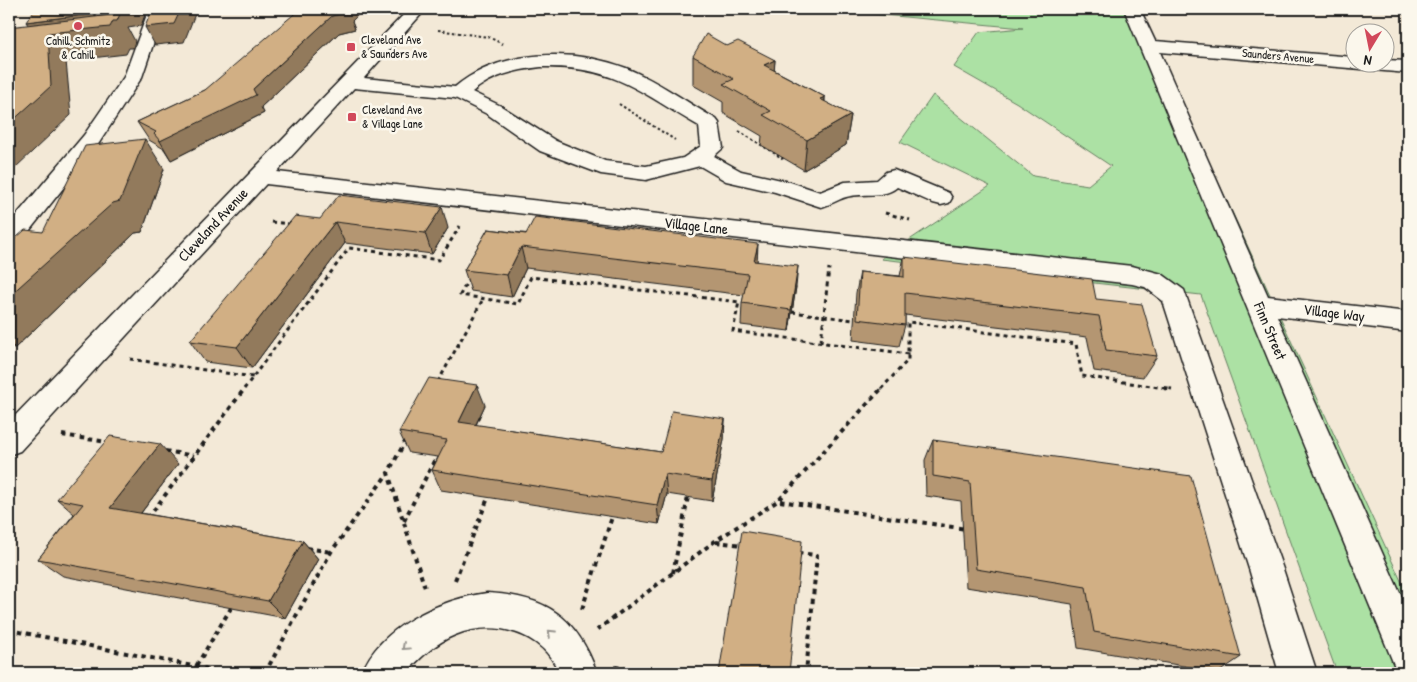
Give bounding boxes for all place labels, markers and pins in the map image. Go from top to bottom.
marker: Cahill, Schmitz & Cahill [72,20,84,32]
place label: Cleveland Ave & Saunders Ave [361,31,428,62]
place label: Cahill, Schmitz & Cahill [46,32,110,63]
marker: Cleveland Ave & Saunders Ave [345,41,357,53]
place label: Cleveland Ave & Village Lane [362,101,423,132]
marker: Cleveland Ave & Village Lane [346,111,358,123]

